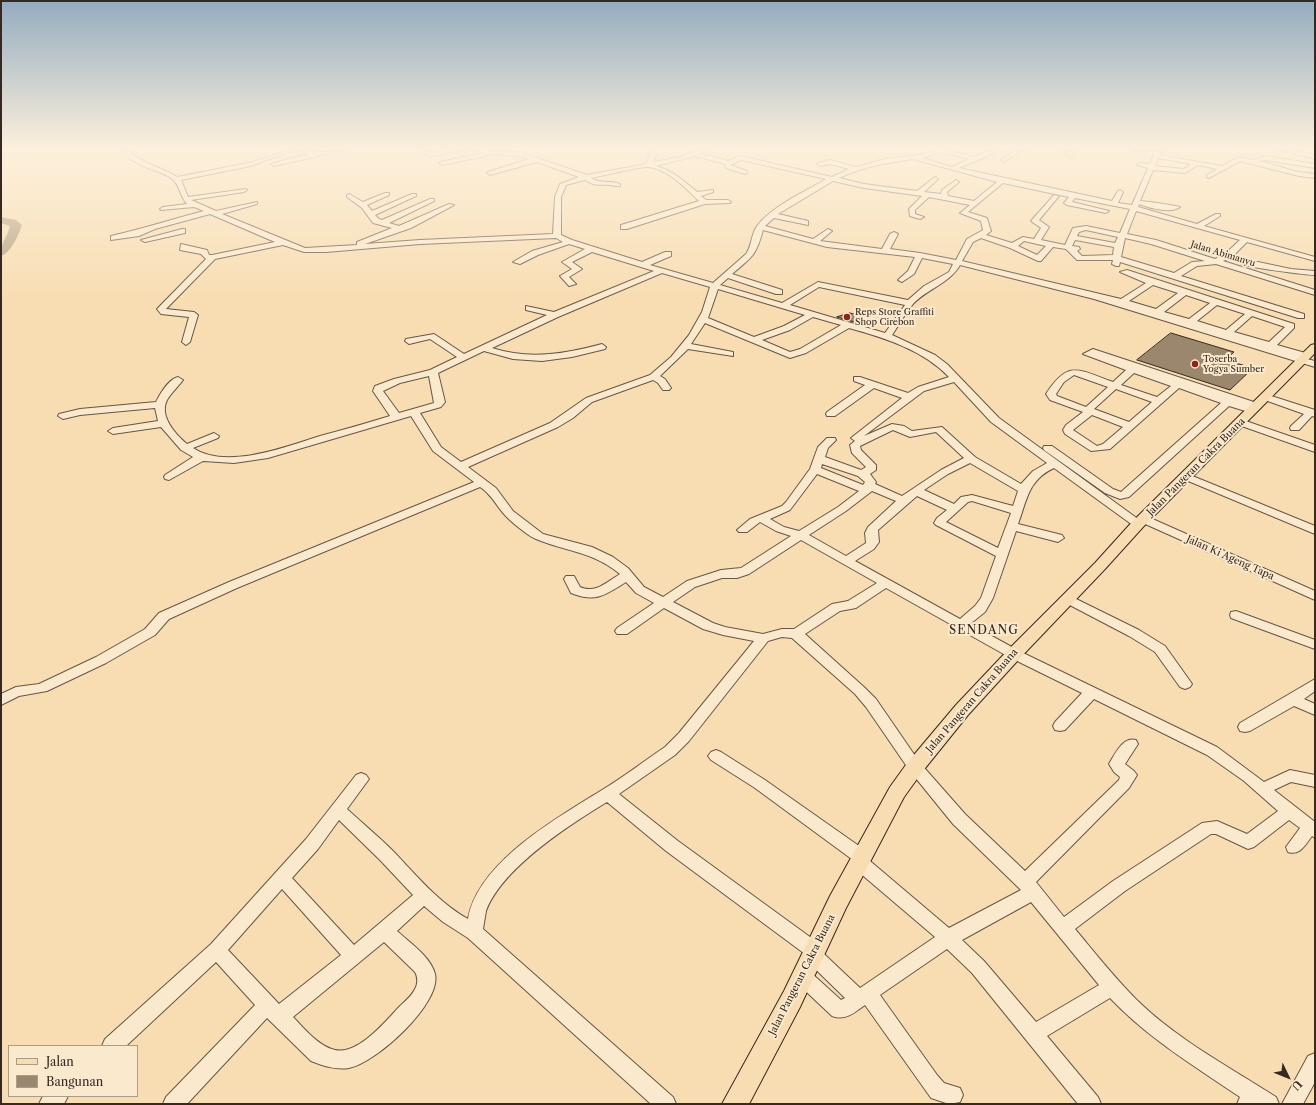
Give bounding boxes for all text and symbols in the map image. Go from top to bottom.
street label: Jalan Abimanyu [1189,239,1257,269]
place label: Reps Store Graffiti Shop Cirebon [855,307,934,328]
marker: Reps Store Graffiti Shop Cirebon [842,312,852,322]
place label: Toserba Yogya Sumber [1203,354,1264,375]
marker: Toserba Yogya Sumber [1190,359,1200,369]
street label: Jalan Pangeran Cakra Buana [1144,415,1248,519]
street label: Jalan Ki Ageng Tapa [1184,533,1276,583]
district label: SENDANG [949,624,1019,638]
street label: Jalan Pangeran Cakra Buana [924,647,1020,755]
street label: Jalan Pangeran Cakra Buana [766,913,838,1037]
legend [8,1045,138,1097]
text: Jalan [46,1054,74,1069]
north arrow [1268,1057,1308,1097]
text: Bangunan [46,1074,103,1089]
text: U [1289,1077,1305,1093]

